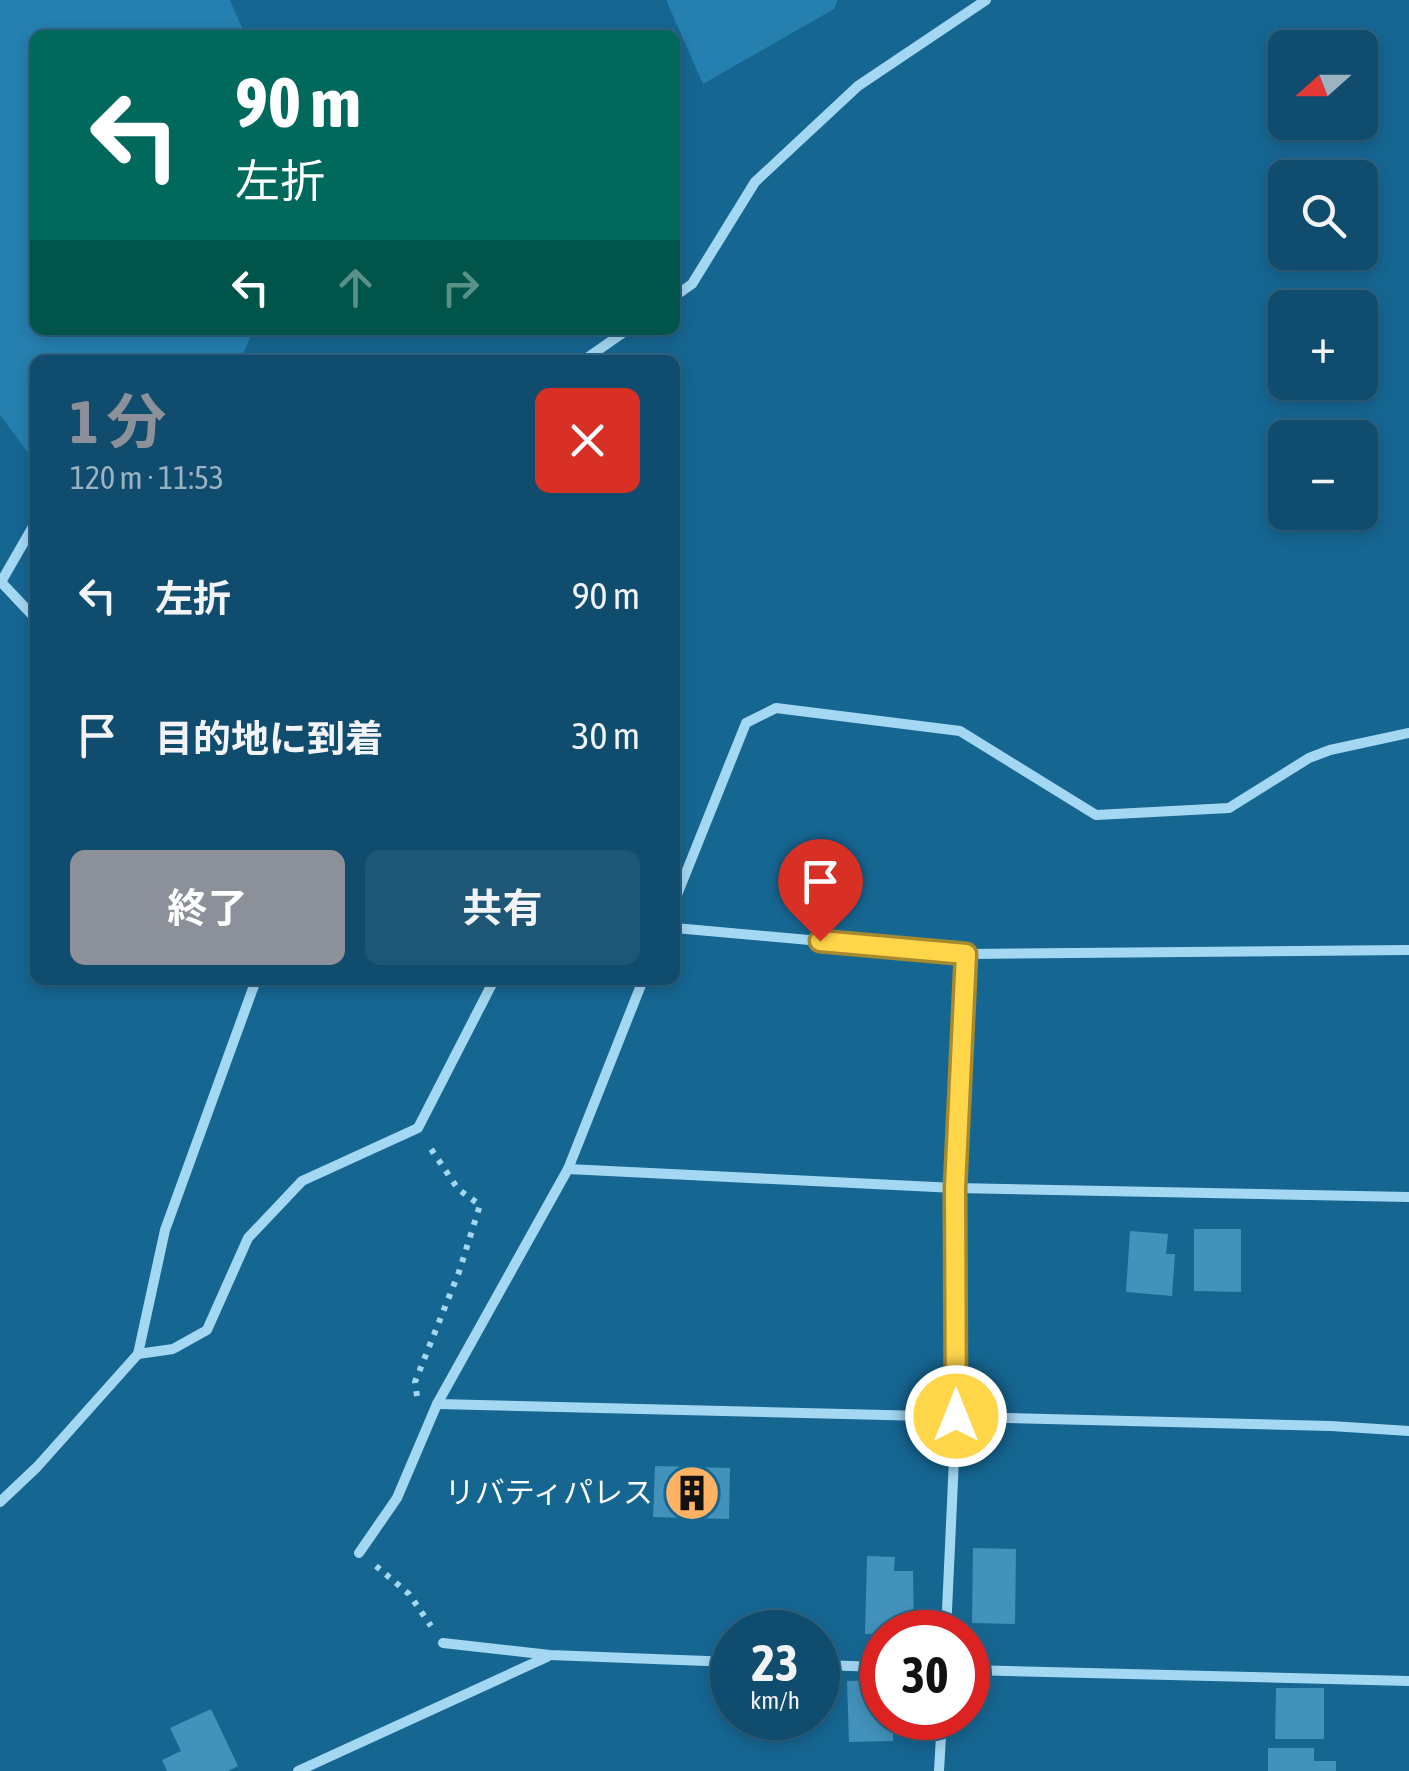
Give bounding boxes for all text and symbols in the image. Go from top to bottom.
north arrow [1268,30,1378,140]
map controls [1268,30,1378,530]
text: 90 m [235,62,361,142]
icon: left [70,70,200,200]
text: 左折 [235,155,325,207]
button: search [1268,160,1378,270]
icon: left [223,260,278,315]
icon: ahead [328,260,383,315]
icon: right [433,260,488,315]
button: + [1268,290,1378,400]
text: 1 分 [70,387,166,456]
button: close [535,388,640,493]
button: − [1268,420,1378,530]
text: 120 m · 11:53 [70,459,224,496]
icon: left [70,568,125,623]
text: 90 m [572,574,640,617]
text: 左折 [155,577,231,620]
icon: arrive [70,708,125,763]
text: 30 m [572,714,640,757]
text: 目的地に到着 [155,717,383,760]
pin [778,839,863,942]
button: 終了 [70,850,345,965]
button: 共有 [365,850,640,965]
icon: arrive [793,854,848,909]
position arrow [904,1364,1008,1468]
building icon: リバティパレス [662,1463,722,1523]
place label: リバティパレス [445,1475,653,1509]
speed limit sign: 30 [860,1610,990,1740]
text: 23 [751,1634,798,1692]
text: km/h [750,1686,800,1714]

